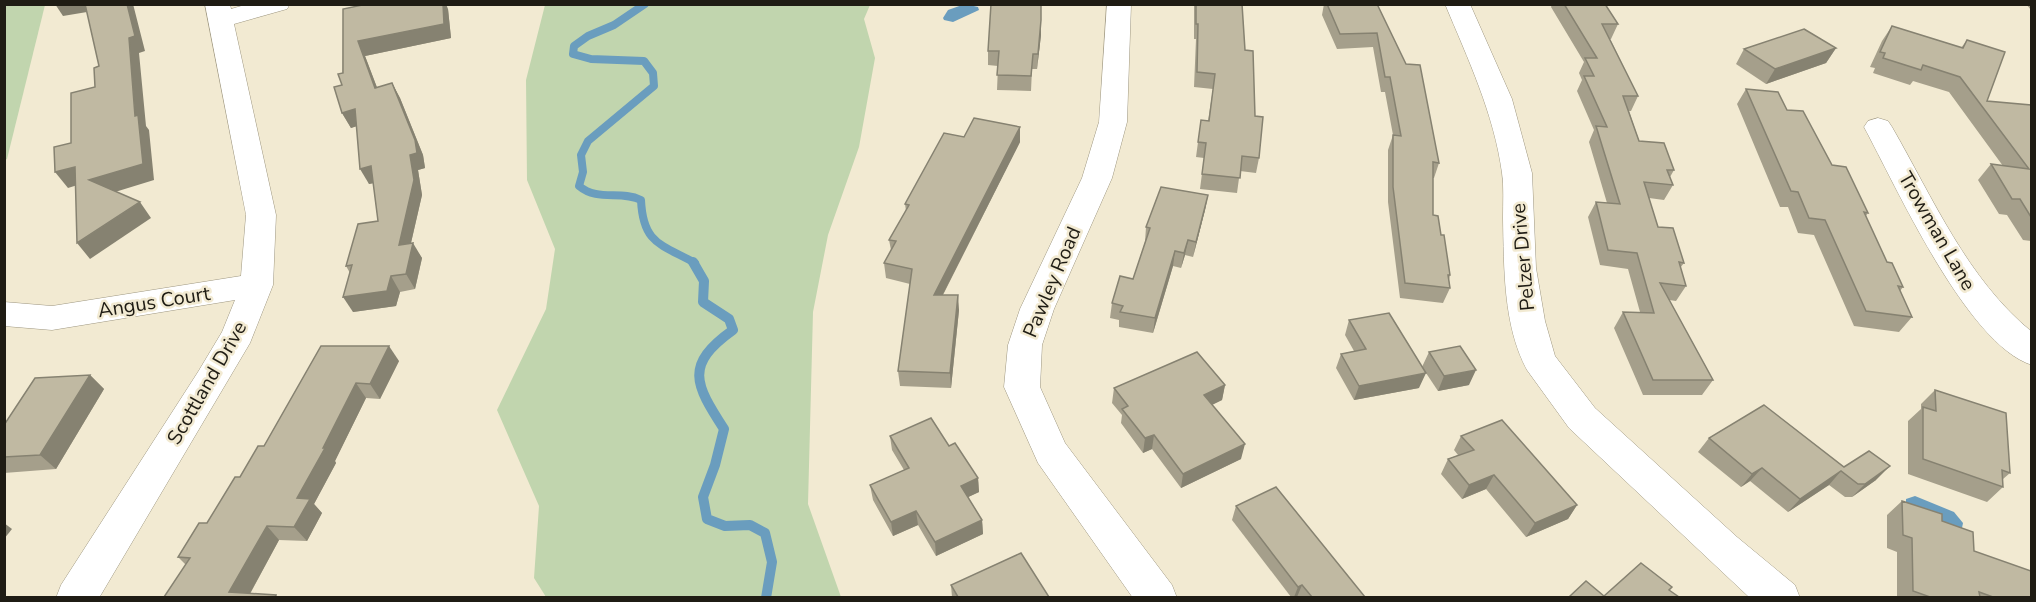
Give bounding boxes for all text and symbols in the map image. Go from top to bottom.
street label: Trowman Lane [1892,167,1982,295]
street label: Pelzer Drive [1505,202,1541,312]
street label: Pawley Road [1017,223,1087,341]
street label: Angus Court [96,280,213,324]
street label: Scottland Drive [161,316,253,450]

